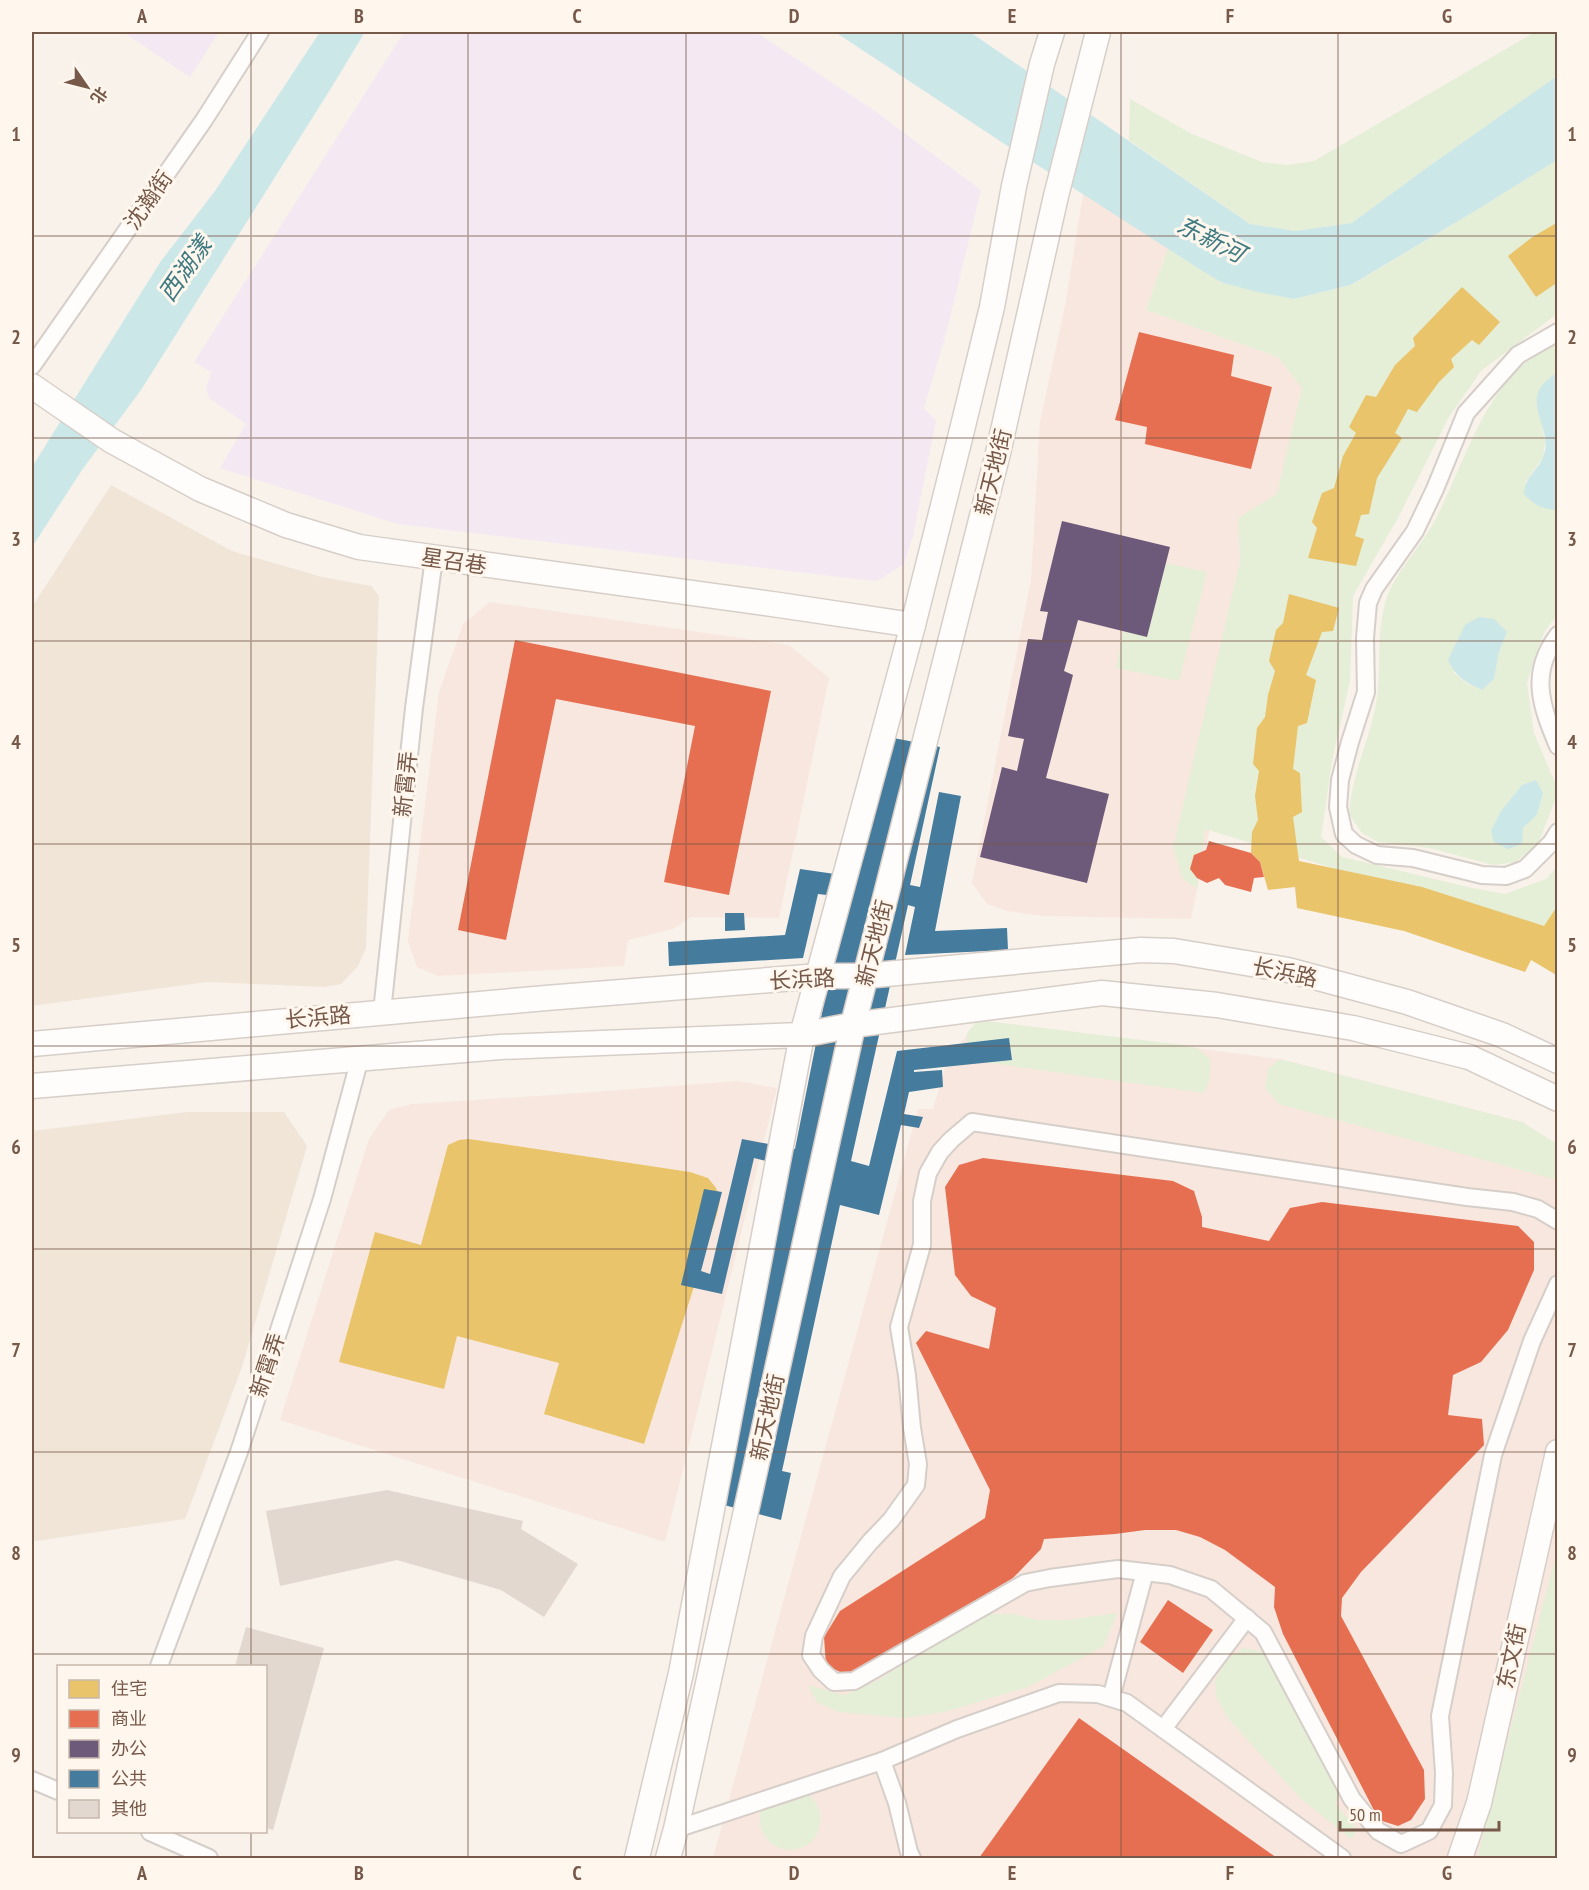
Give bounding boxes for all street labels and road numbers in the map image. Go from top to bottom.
street label: 沈瀚街 [118,165,178,235]
street label: 新天地街 [969,426,1017,518]
street label: 星召巷 [419,543,489,579]
street label: 新霄弄 [388,750,422,818]
street label: 新天地街 [850,897,898,989]
street label: 长浜路 [1250,951,1320,993]
street label: 长浜路 [768,963,836,995]
street label: 长浜路 [284,1000,352,1034]
street label: 新霄弄 [243,1329,291,1401]
street label: 新天地街 [744,1371,790,1463]
street label: 东文街 [1490,1621,1532,1691]

